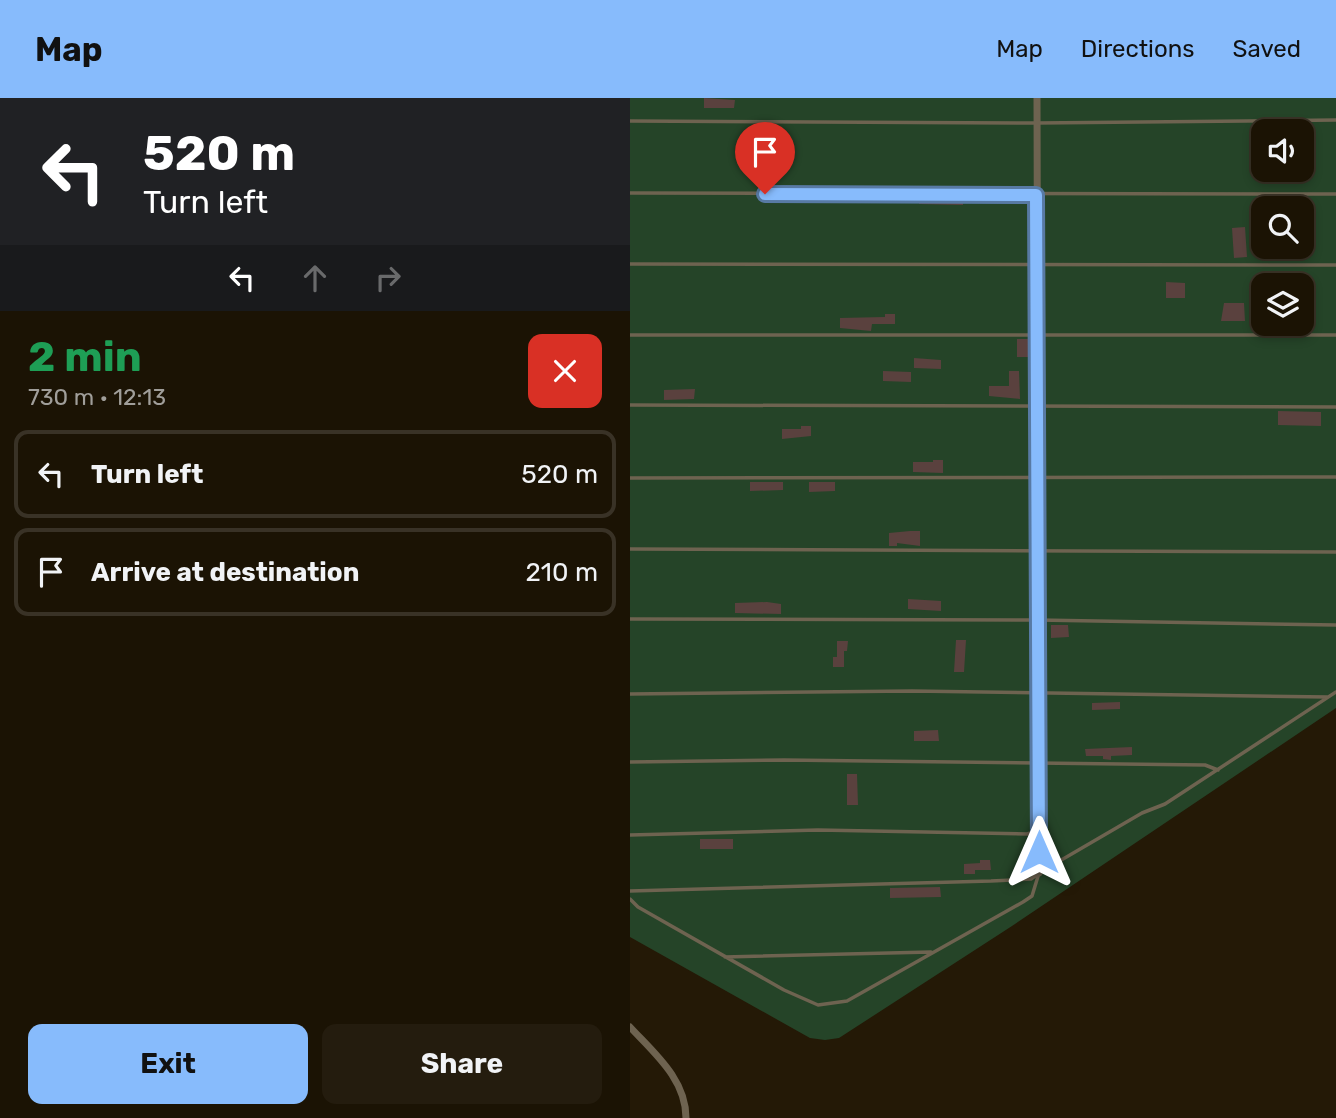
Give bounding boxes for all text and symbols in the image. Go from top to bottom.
text: Map [35,30,103,69]
text: Map [996,35,1043,63]
text: Directions [1081,35,1194,63]
text: Saved [1232,35,1301,63]
map controls [1251,119,1314,336]
button: sound [1251,119,1314,182]
pin [735,122,795,194]
text: 520 m [143,124,295,182]
icon: left [28,126,119,217]
icon: arrive [746,133,784,171]
text: Turn left [143,183,268,221]
button: search [1251,196,1314,259]
icon: left [223,259,261,297]
icon: ahead [296,259,334,297]
icon: right [369,259,407,297]
button: layers [1251,273,1314,336]
text: 2 min [28,332,142,382]
button: close [528,334,602,408]
text: 730 m · 12:13 [28,383,166,411]
icon: left [32,455,70,493]
text: Turn left [91,459,203,490]
text: 520 m [521,459,598,490]
icon: arrive [32,553,70,591]
text: Arrive at destination [91,557,359,588]
text: 210 m [526,557,598,588]
position arrow [1002,815,1076,889]
button: Exit [28,1024,308,1104]
button: Share [322,1024,602,1104]

